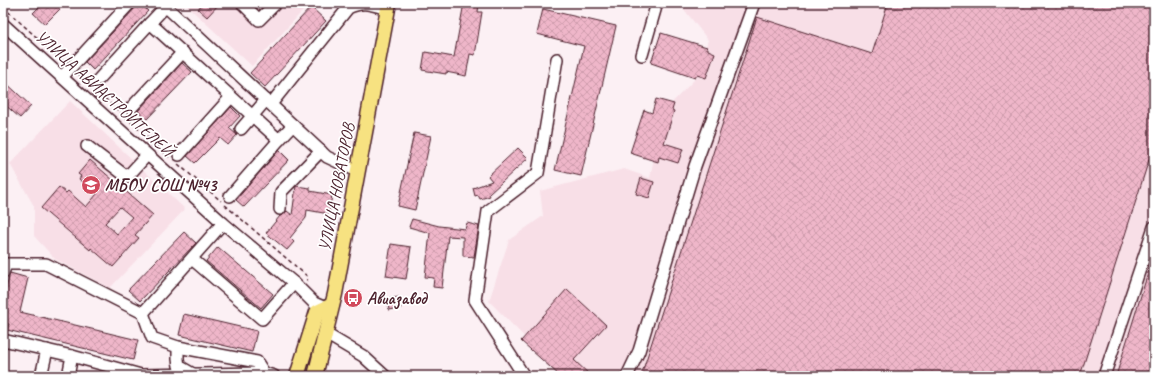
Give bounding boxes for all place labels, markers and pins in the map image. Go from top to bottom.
school or university icon: МБОУ СОШ №43 [80,174,102,196]
place label: МБОУ СОШ №43 [105,175,218,196]
bus stop icon: Авиазавод [342,287,364,309]
place label: Авиазавод [367,288,429,310]

